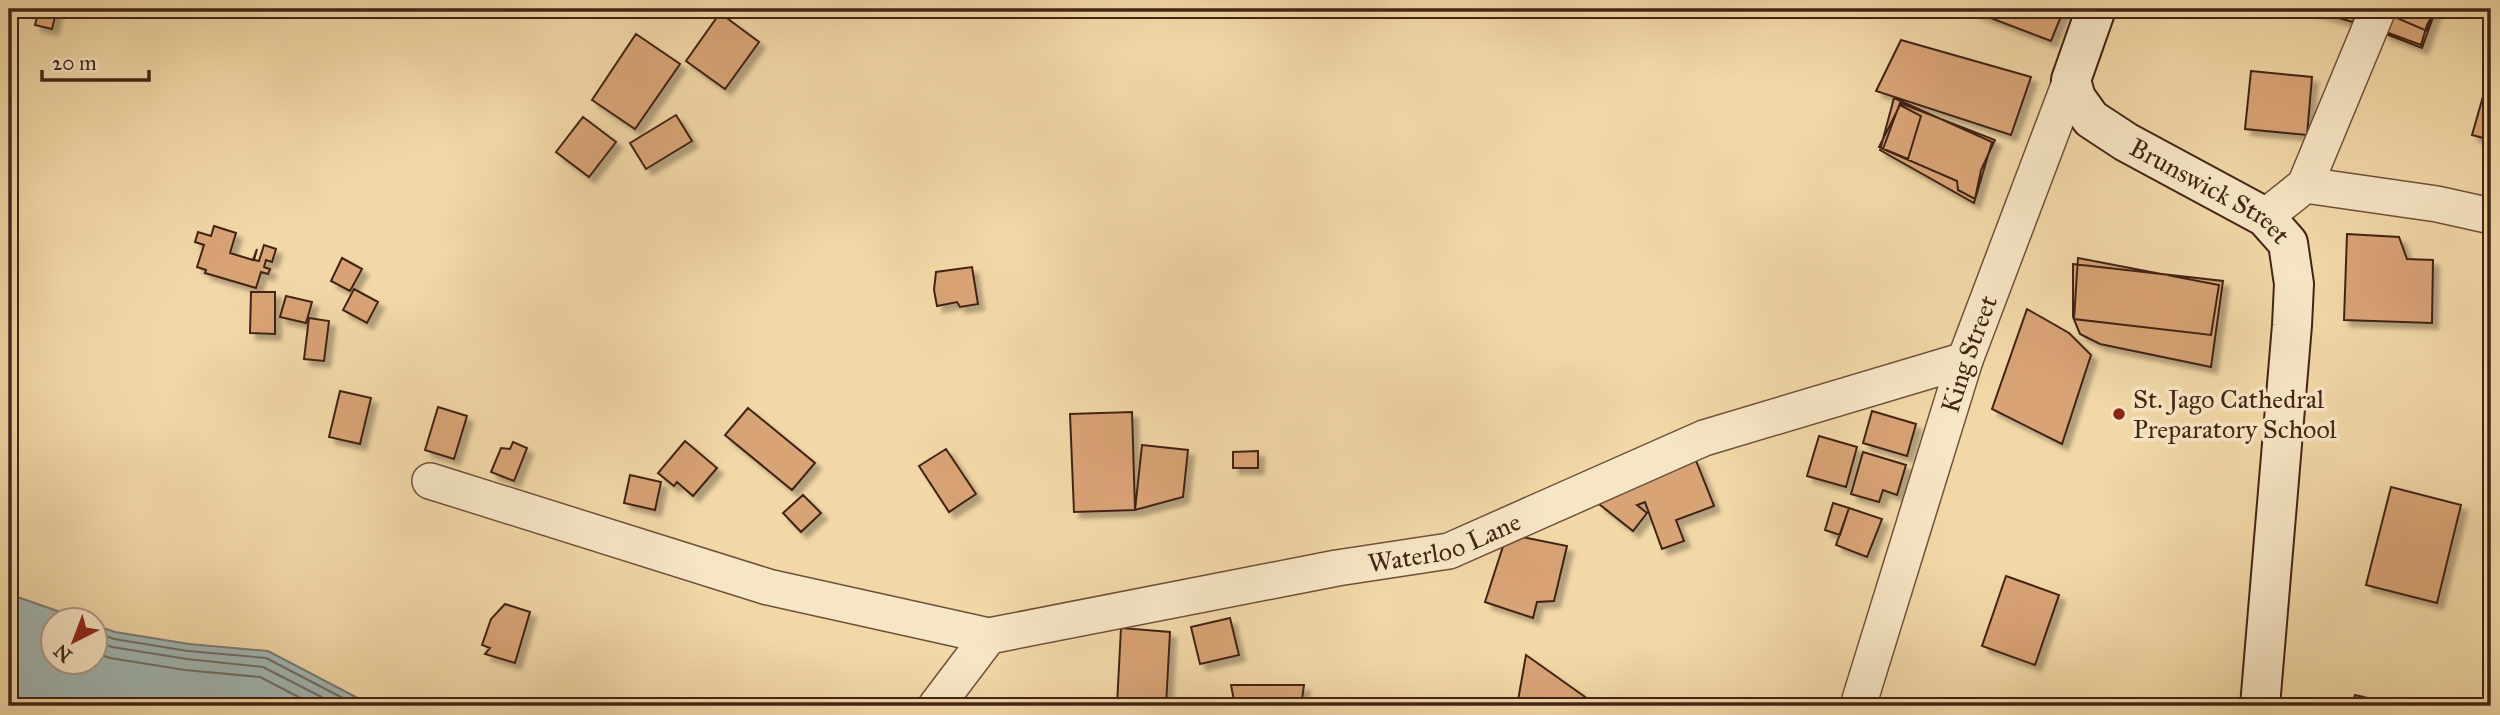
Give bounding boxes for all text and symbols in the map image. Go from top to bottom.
scale bar [42,38,149,82]
text: 20 m [52,50,97,76]
street label: Brunswick Street [2124,131,2297,250]
street label: King Street [1934,291,2004,417]
place label: St. Jago Cathedral Preparatory School [2133,383,2337,445]
marker: St. Jago Cathedral Preparatory School [2111,406,2127,422]
street label: Waterloo Lane [1366,505,1526,579]
north arrow [38,606,108,676]
text: N [49,639,77,667]

